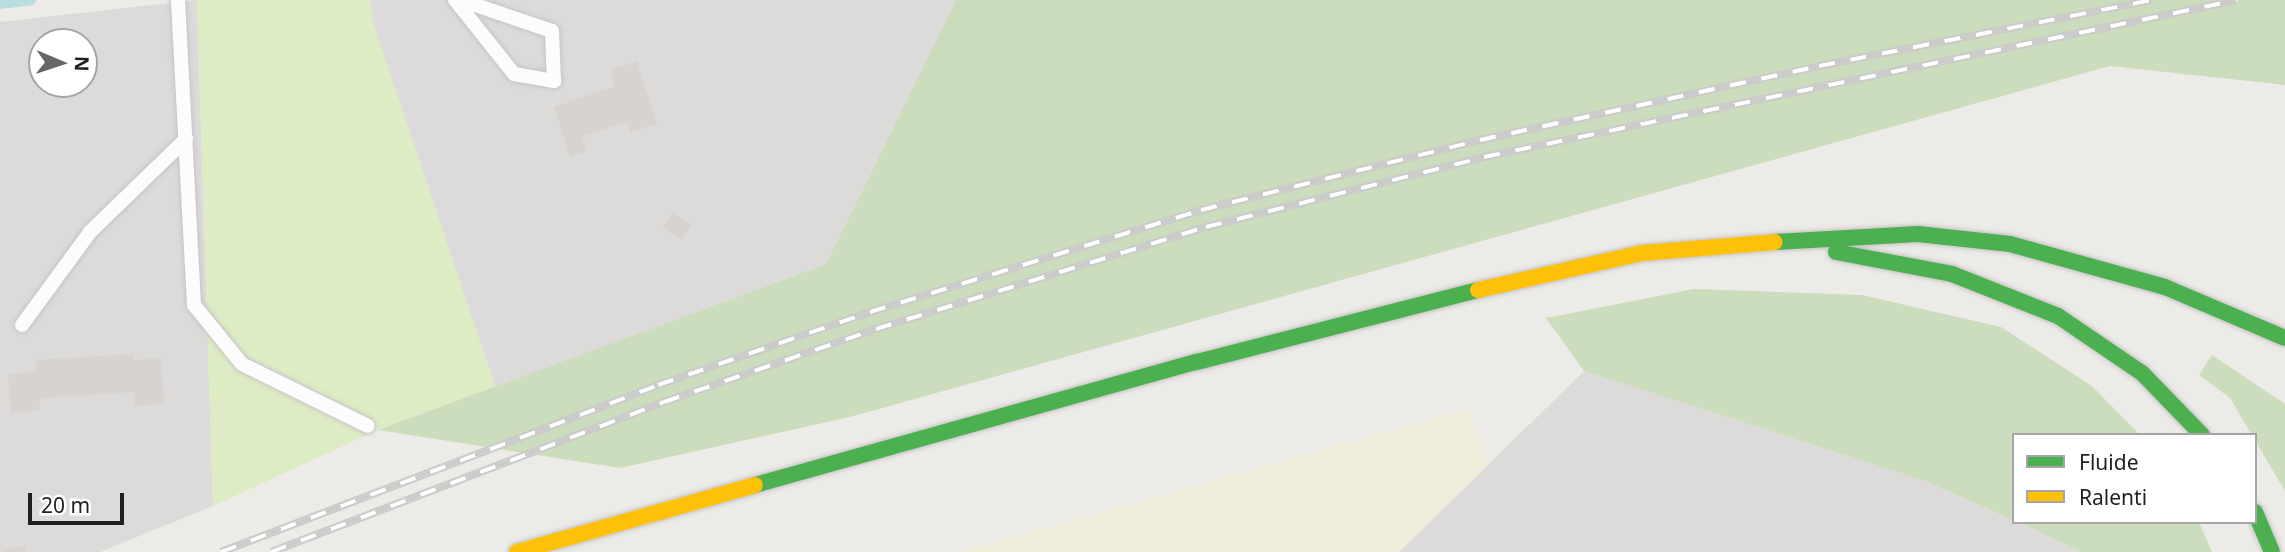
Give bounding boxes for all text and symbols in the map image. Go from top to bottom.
north arrow [28,28,98,98]
text: N [69,55,95,72]
legend [2012,433,2257,524]
text: Fluide [2079,448,2138,476]
scale bar [32,478,128,522]
text: Ralenti [2079,483,2147,511]
text: 20 m [41,491,90,519]

